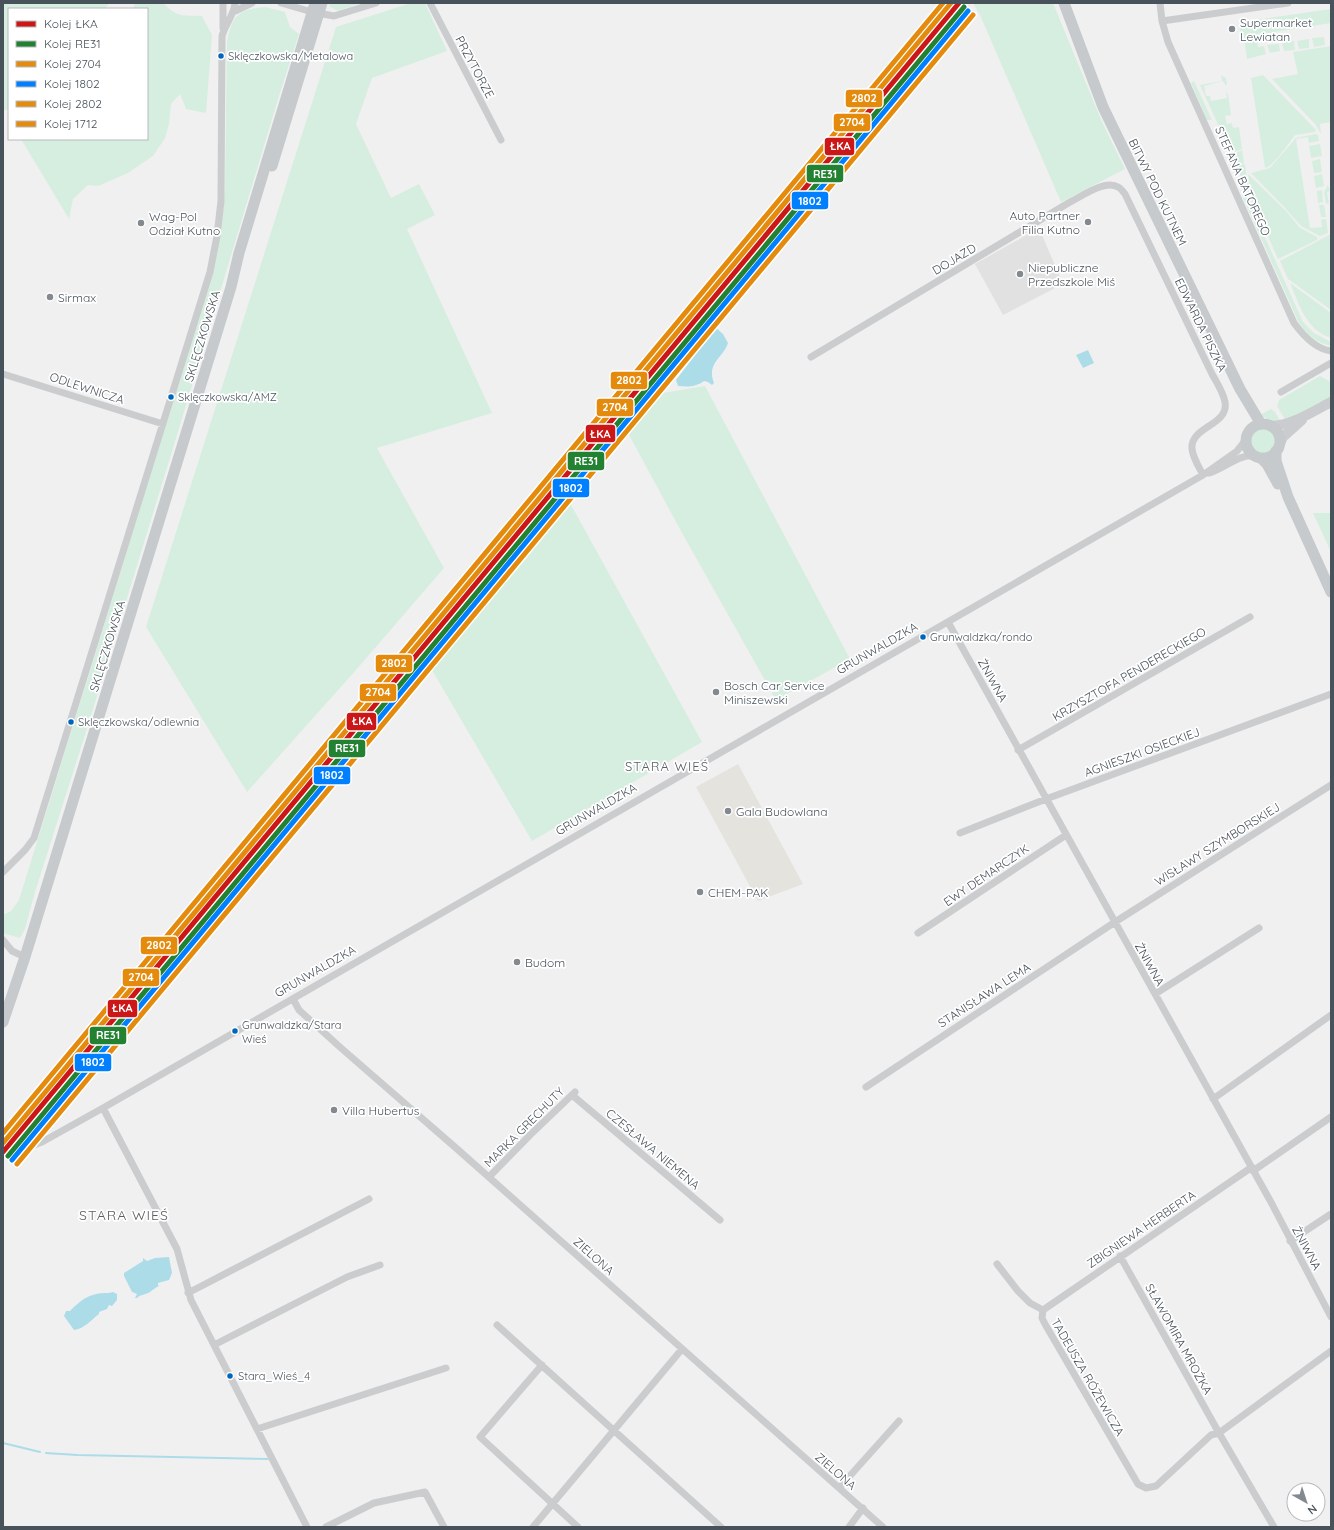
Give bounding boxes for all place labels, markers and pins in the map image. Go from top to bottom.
place label: Supermarket Lewiatan [1240,15,1312,44]
marker: Supermarket Lewiatan [1227,24,1237,34]
place label: Sklęczkowska/Metalowa [228,49,353,63]
marker: Sklęczkowska/Metalowa [216,51,226,61]
place label: Auto Partner Filia Kutno [1010,208,1080,237]
place label: Wag-Pol Odział Kutno [149,209,220,238]
marker: Auto Partner Filia Kutno [1083,217,1093,227]
marker: Wag-Pol Odział Kutno [136,218,146,228]
place label: Niepubliczne Przedszkole Miś [1028,260,1115,289]
marker: Niepubliczne Przedszkole Miś [1015,269,1025,279]
place label: Sirmax [58,290,96,305]
marker: Sirmax [45,292,55,302]
place label: Sklęczkowska/AMZ [178,390,277,404]
marker: Sklęczkowska/AMZ [166,392,176,402]
place label: Grunwaldzka/rondo [930,630,1033,644]
marker: Grunwaldzka/rondo [918,632,928,642]
place label: Bosch Car Service Miniszewski [724,678,825,707]
marker: Bosch Car Service Miniszewski [711,687,721,697]
place label: Sklęczkowska/odlewnia [78,715,199,729]
marker: Sklęczkowska/odlewnia [66,717,76,727]
place label: Gala Budowlana [736,804,828,819]
marker: Gala Budowlana [723,806,733,816]
place label: CHEM-PAK [708,885,768,900]
marker: CHEM-PAK [695,887,705,897]
place label: Budom [525,955,565,970]
marker: Budom [512,957,522,967]
place label: Grunwaldzka/Stara Wieś [242,1018,341,1046]
marker: Grunwaldzka/Stara Wieś [230,1026,240,1036]
place label: Villa Hubertus [342,1103,420,1118]
marker: Villa Hubertus [329,1105,339,1115]
place label: Stara_Wieś_4 [238,1369,310,1383]
marker: Stara_Wieś_4 [225,1371,235,1381]

